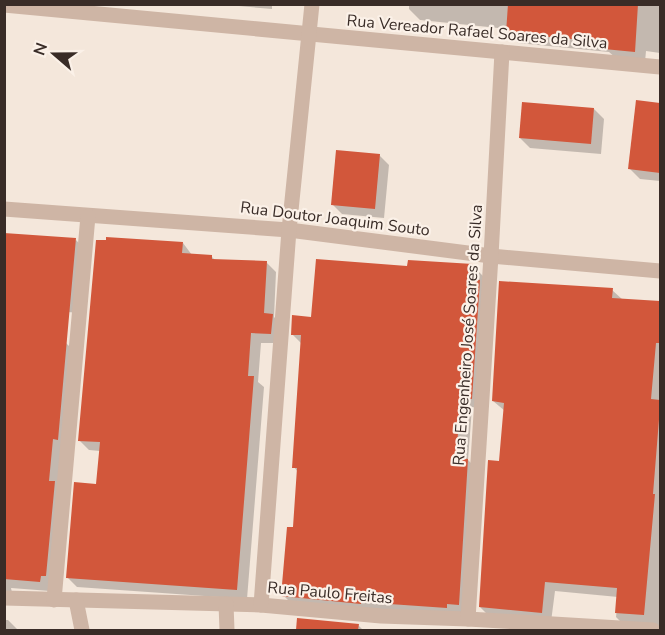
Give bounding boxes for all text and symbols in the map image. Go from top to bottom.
street label: Rua Vereador Rafael Soares da Silva [346,10,608,54]
north arrow [24,24,84,84]
text: N [28,40,53,59]
street label: Rua Doutor Joaquim Souto [239,196,431,242]
street label: Rua Engenheiro José Soares da Silva [448,204,488,466]
street label: Rua Paulo Freitas [267,577,393,609]

